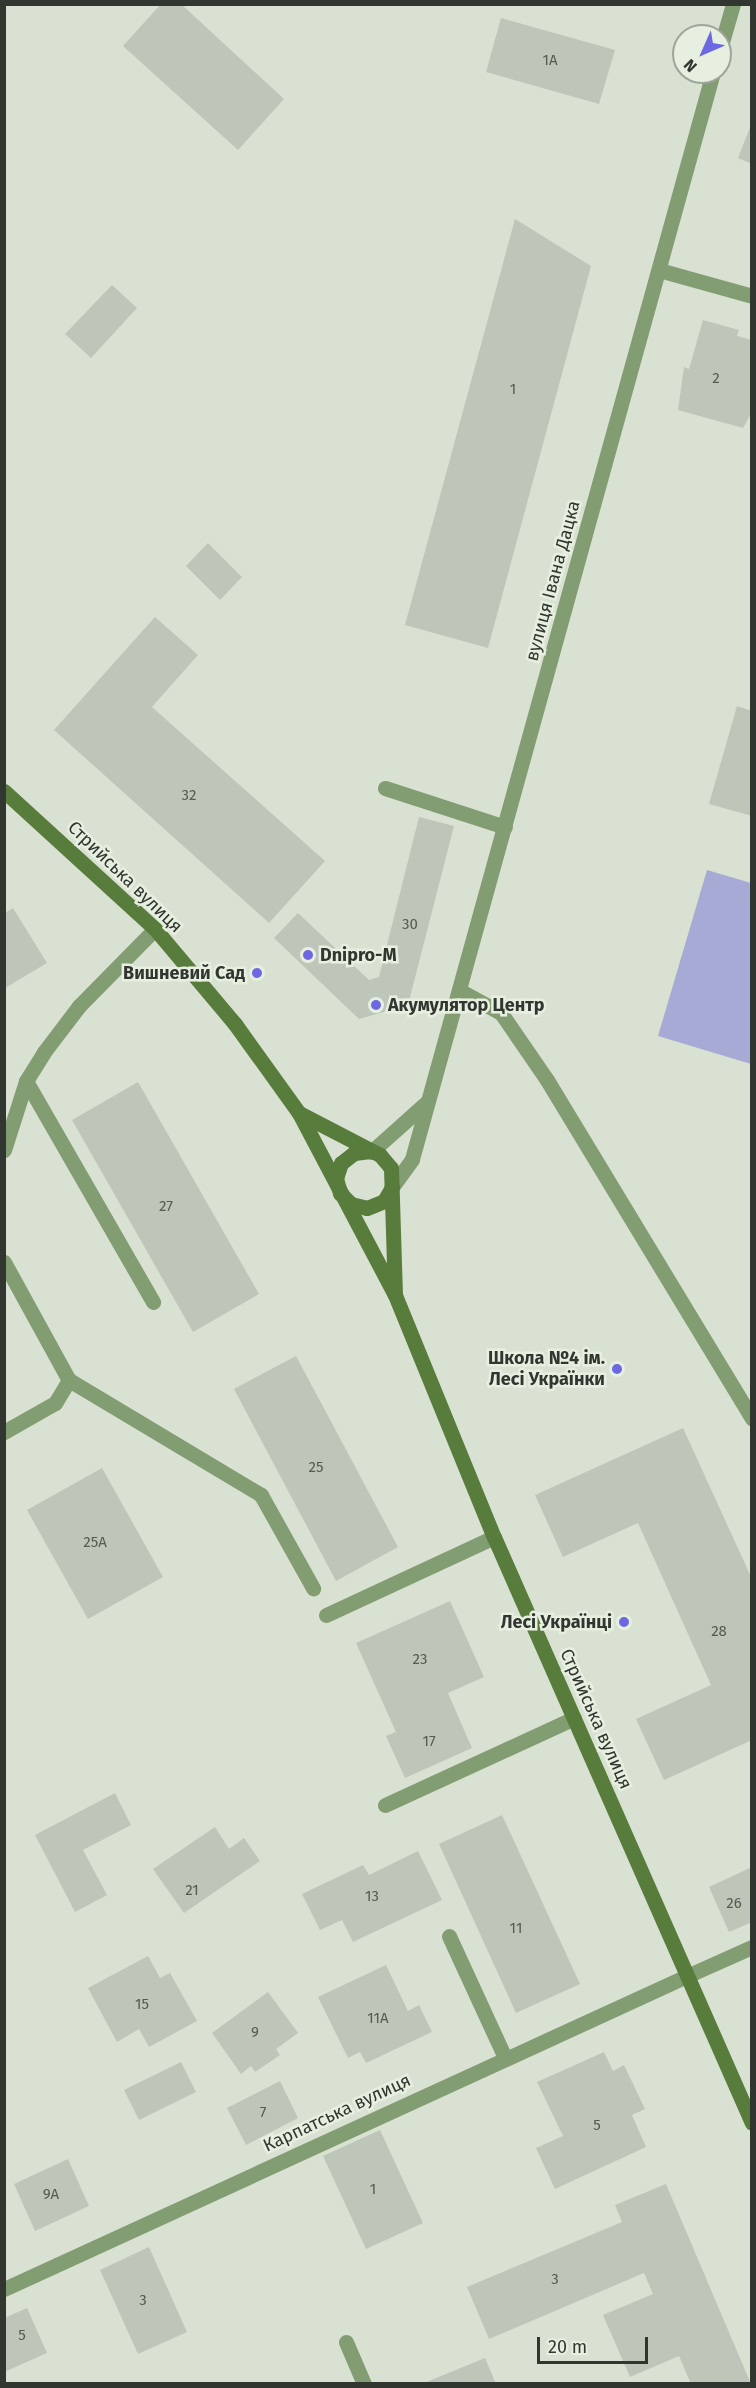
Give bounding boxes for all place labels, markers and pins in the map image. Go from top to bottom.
place label: Dnipro-M [320,944,397,966]
marker: Dnipro-M [301,948,315,962]
place label: Вишневий Сад [123,962,245,984]
marker: Вишневий Сад [250,966,264,980]
place label: Акумулятор Центр [388,994,545,1016]
marker: Акумулятор Центр [369,998,383,1012]
place label: Школа №4 ім. Лесі Українки [488,1348,605,1390]
marker: Школа №4 ім. Лесі Українки [610,1362,624,1376]
place label: Лесі Українці [501,1611,612,1633]
marker: Лесі Українці [617,1615,631,1629]

